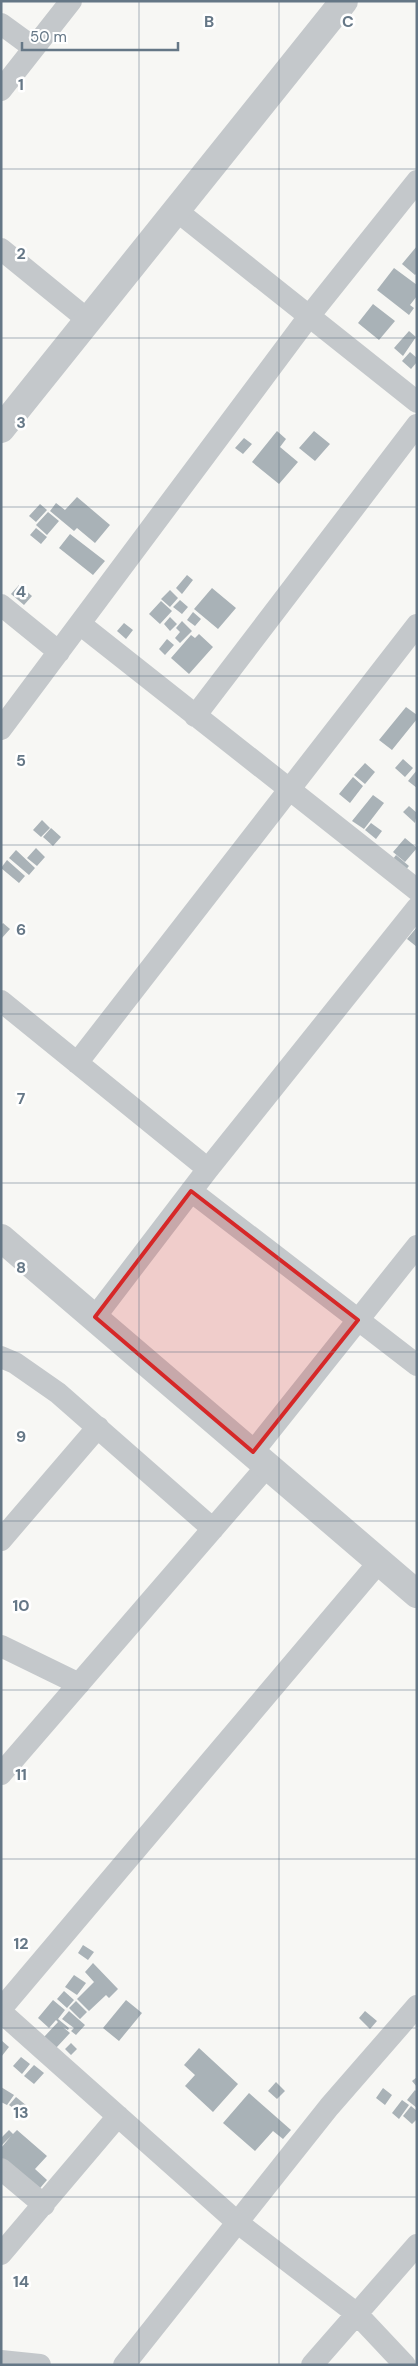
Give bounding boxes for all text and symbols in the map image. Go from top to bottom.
text: B [204,11,214,32]
text: C [342,11,354,32]
scale bar [22,20,179,52]
text: 50 m [30,27,67,47]
text: 1 [18,74,24,95]
text: 2 [16,243,26,264]
text: 3 [16,412,26,433]
text: 4 [16,581,26,602]
text: 5 [16,750,26,771]
text: 6 [16,919,26,940]
text: 7 [17,1088,26,1109]
text: 8 [16,1257,26,1278]
text: 9 [16,1426,26,1447]
text: 10 [12,1595,30,1616]
text: 11 [15,1764,27,1785]
text: 12 [13,1933,29,1954]
text: 13 [13,2102,29,2123]
text: 14 [13,2271,29,2292]

